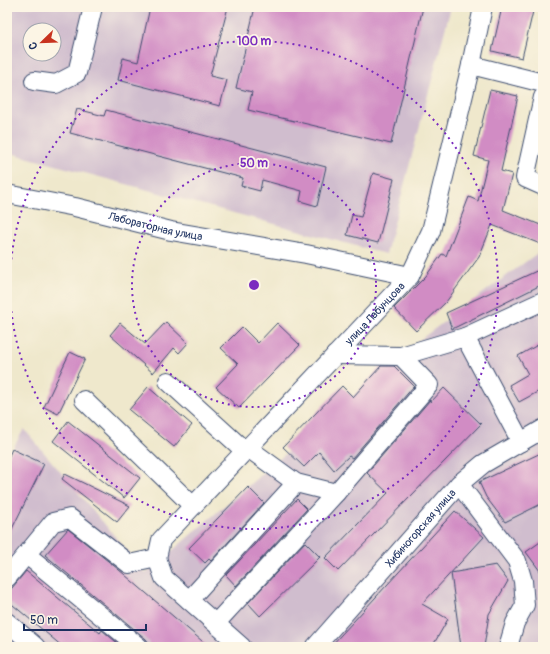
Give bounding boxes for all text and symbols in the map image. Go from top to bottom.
north arrow [22,22,62,62]
text: 100 m [237,34,272,49]
text: С [26,40,41,51]
text: 50 m [240,156,268,171]
street label: Лабораторная улица [106,209,203,243]
centre of rings [247,278,261,292]
street label: улица Лабунцова [342,280,408,348]
street label: Хибиногорская улица [383,486,459,570]
scale bar [24,606,146,632]
text: 50 m [30,613,58,628]

